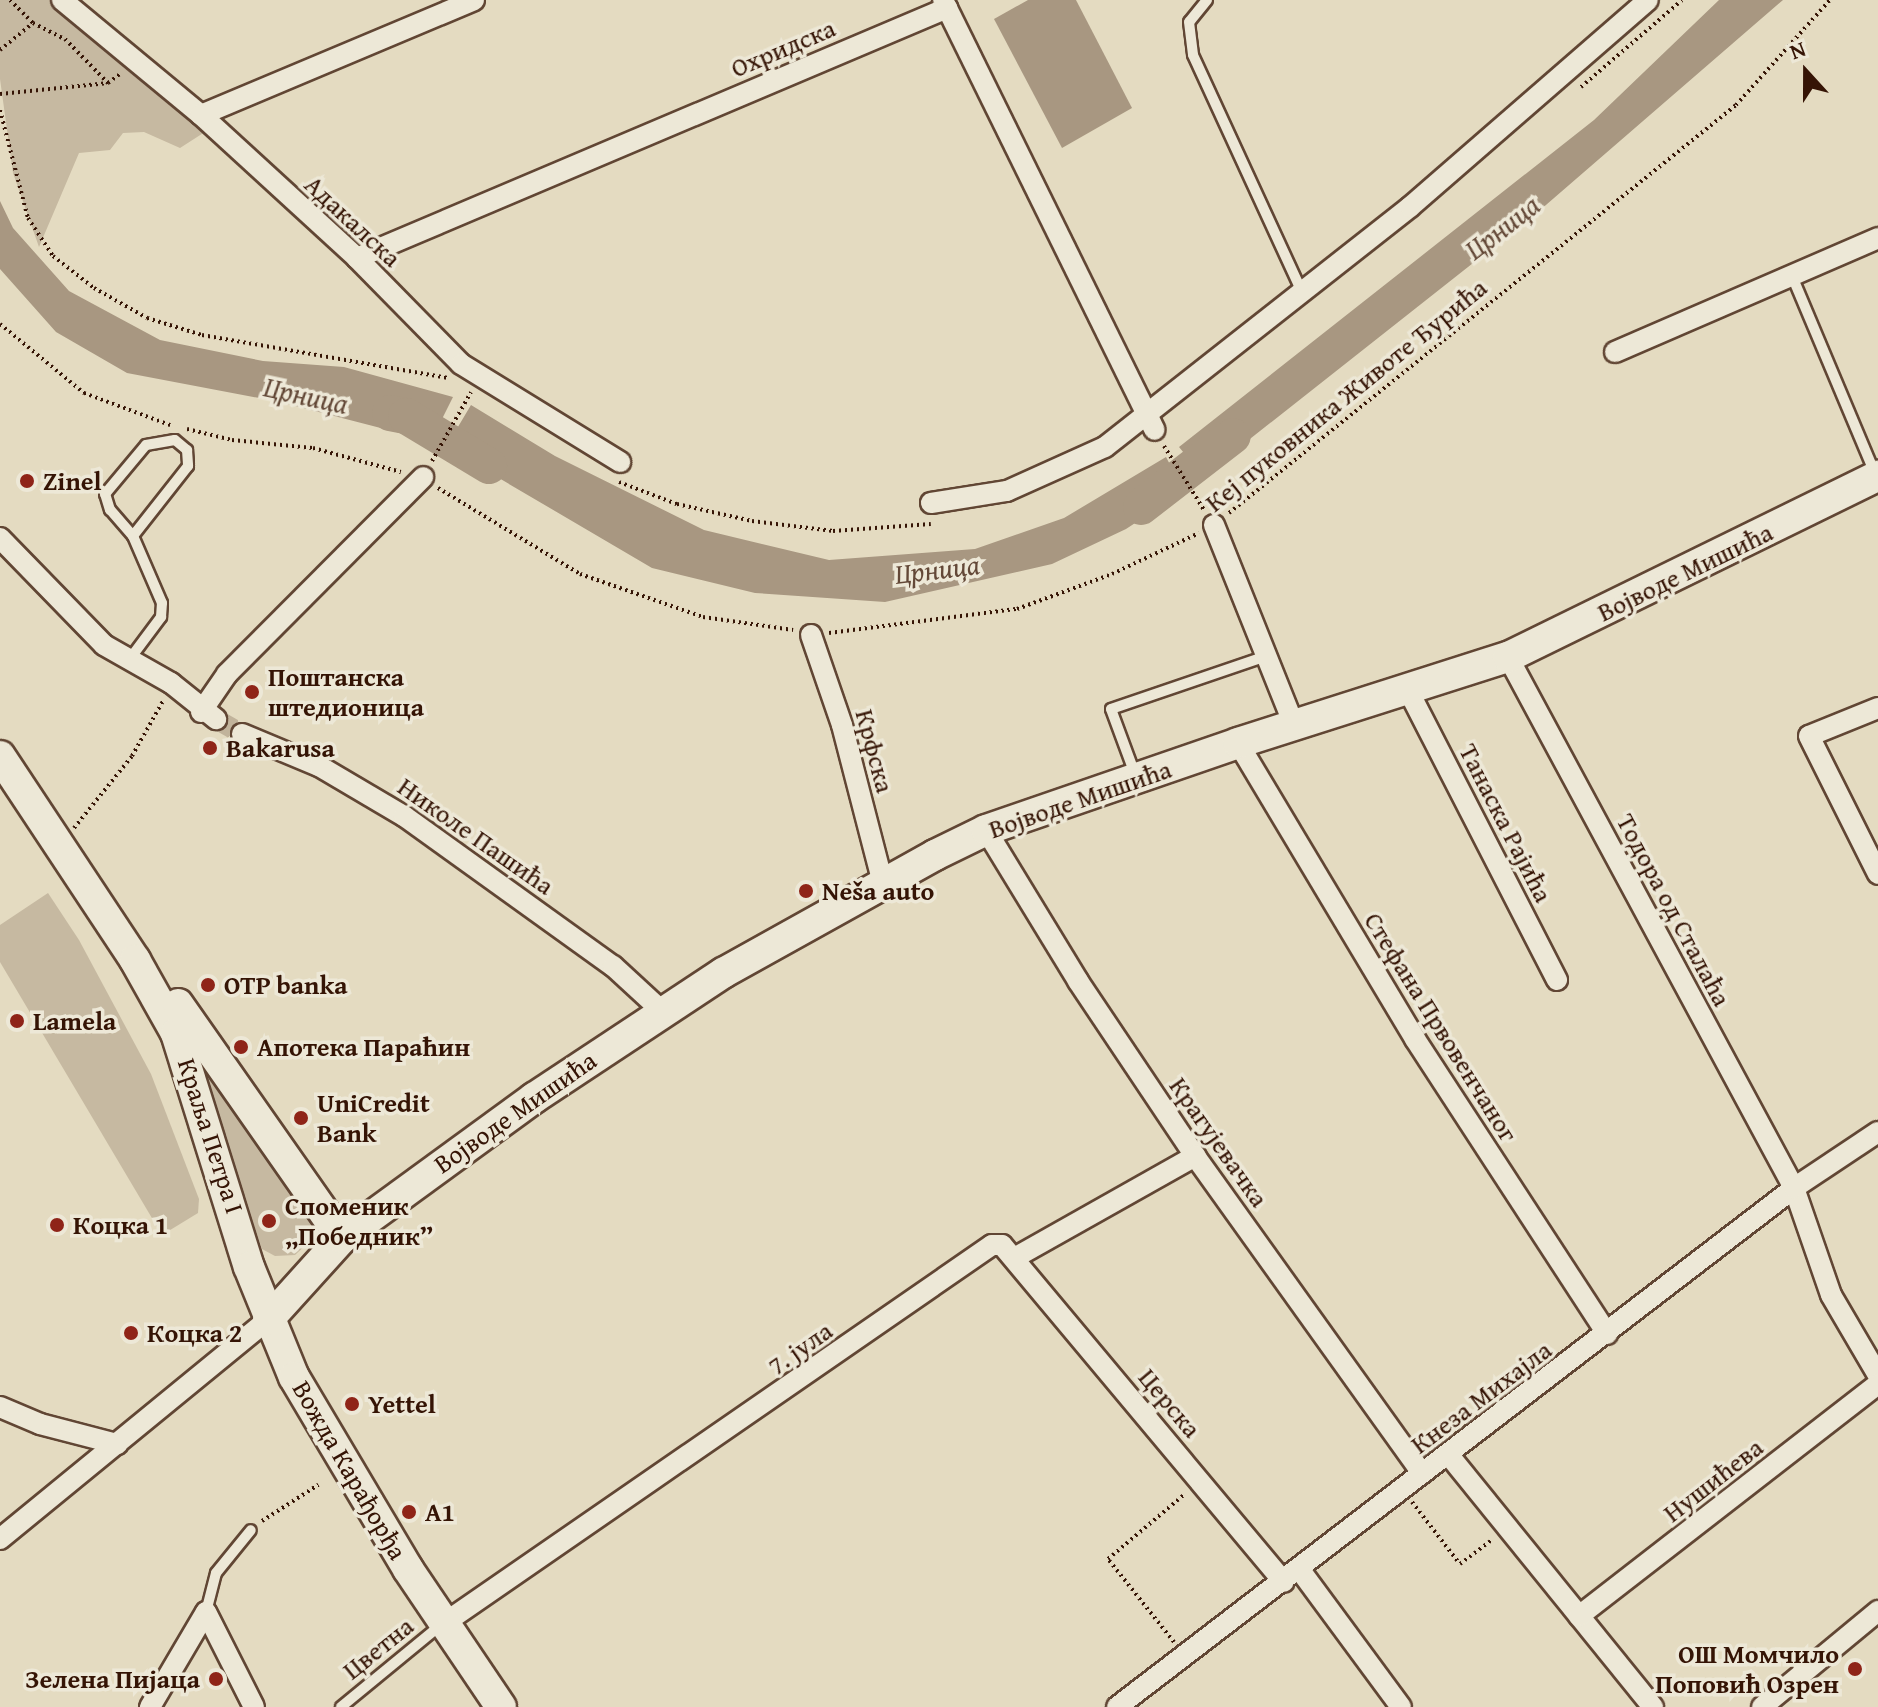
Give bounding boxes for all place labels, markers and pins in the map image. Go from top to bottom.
place label: Zinel [43,465,102,497]
marker: Zinel [18,472,36,490]
place label: Поштанска штедионица [268,661,424,722]
marker: Поштанска штедионица [243,683,261,701]
place label: Bakarusa [226,732,335,764]
marker: Bakarusa [201,739,219,757]
place label: Neša auto [822,875,934,907]
marker: Neša auto [797,882,815,900]
place label: OTP banka [224,969,348,1001]
marker: OTP banka [199,976,217,994]
place label: Lamela [33,1005,116,1037]
marker: Lamela [8,1012,26,1030]
place label: Апотека Параћин [257,1031,470,1063]
marker: Апотека Параћин [232,1038,250,1056]
place label: UniCredit Bank [317,1087,430,1148]
marker: UniCredit Bank [292,1109,310,1127]
place label: Споменик „Победник” [285,1190,433,1252]
place label: Коцка 1 [73,1209,168,1241]
marker: Споменик „Победник” [260,1212,278,1230]
marker: Коцка 1 [48,1216,66,1234]
place label: Коцка 2 [147,1317,242,1349]
marker: Коцка 2 [122,1324,140,1342]
place label: Yettel [368,1388,436,1420]
marker: Yettel [343,1395,361,1413]
place label: A1 [425,1496,455,1528]
marker: A1 [400,1503,418,1521]
place label: ОШ Момчило Поповић Озрен [1655,1638,1839,1700]
marker: ОШ Момчило Поповић Озрен [1846,1660,1864,1678]
place label: Зелена Пијаца [25,1663,200,1695]
marker: Зелена Пијаца [207,1670,225,1688]

